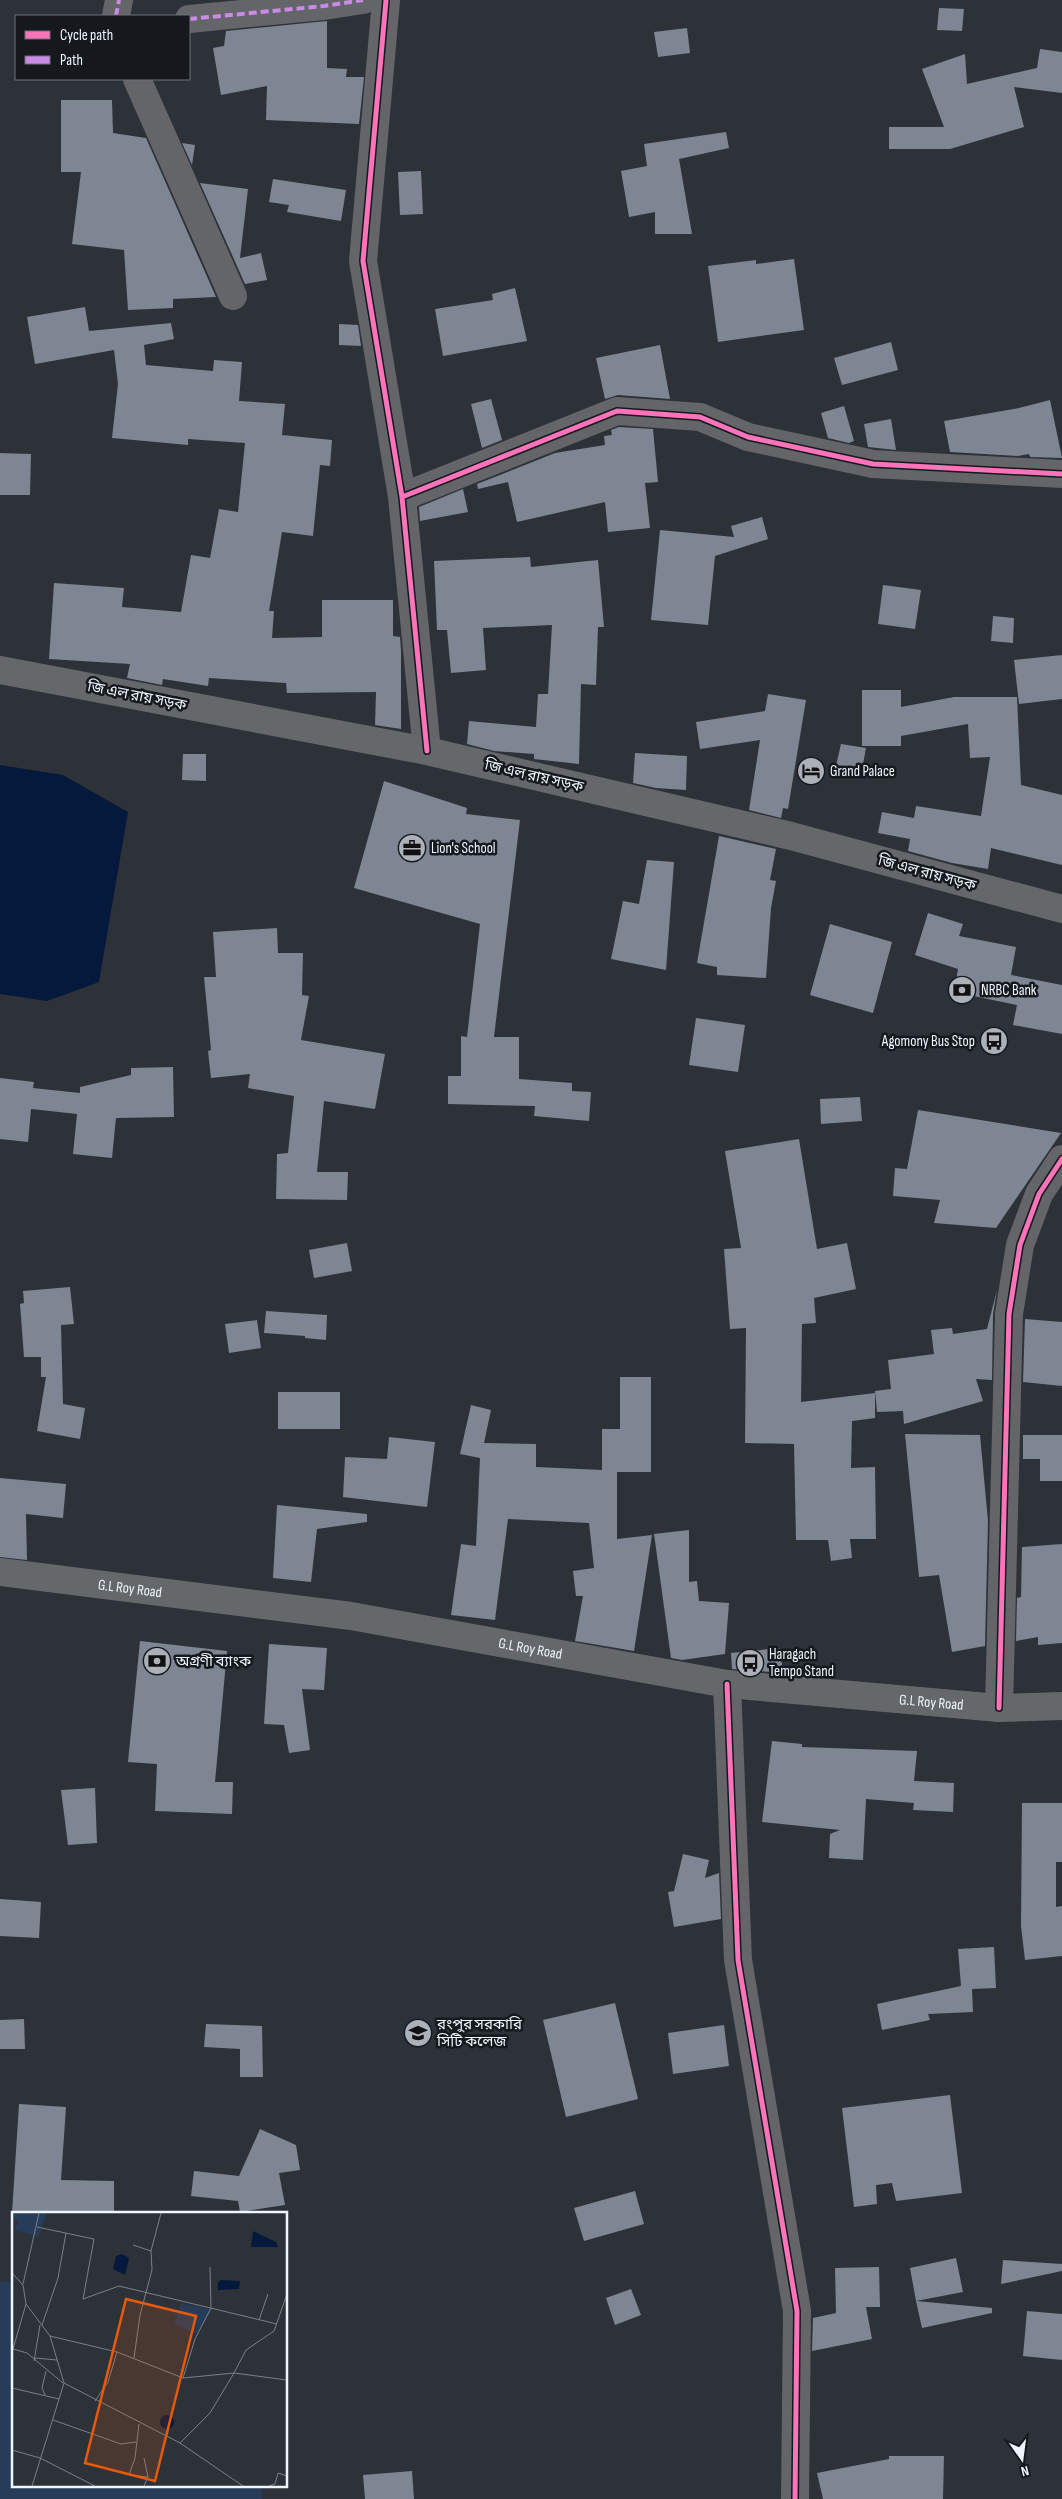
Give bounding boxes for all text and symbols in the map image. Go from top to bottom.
legend [15,15,190,80]
text: Cycle path [60,26,113,45]
text: Path [60,51,83,70]
street label: জি এল রায় সড়ক [85,677,189,715]
street label: জি এল রায় সড়ক [482,755,586,797]
hotel icon: Grand Palace [796,756,826,786]
place label: Grand Palace [830,762,895,781]
office icon: Lion's School [397,833,427,863]
place label: Lion's School [431,839,496,858]
street label: জি এল রায় সড়ক [875,851,979,895]
bank icon: NRBC Bank [947,975,977,1005]
place label: NRBC Bank [981,981,1037,1000]
bus stop icon: Agomony Bus Stop [979,1026,1009,1056]
place label: Agomony Bus Stop [881,1032,975,1051]
street label: G.L Roy Road [97,1575,163,1602]
street label: G.L Roy Road [497,1633,564,1664]
place label: Haragach Tempo Stand [769,1645,834,1681]
bank icon: অগ্রণী ব্যাংক [142,1646,172,1676]
bus stop icon: Haragach Tempo Stand [735,1648,765,1678]
place label: অগ্রণী ব্যাংক [175,1652,252,1671]
street label: G.L Roy Road [898,1690,964,1714]
place label: রংপুর সরকারি সিটি কলেজ [436,2015,523,2051]
school or university icon: রংপুর সরকারি সিটি কলেজ [403,2018,433,2048]
inset map [12,2212,288,2486]
north arrow [997,2434,1047,2484]
text: N [1019,2462,1031,2480]

